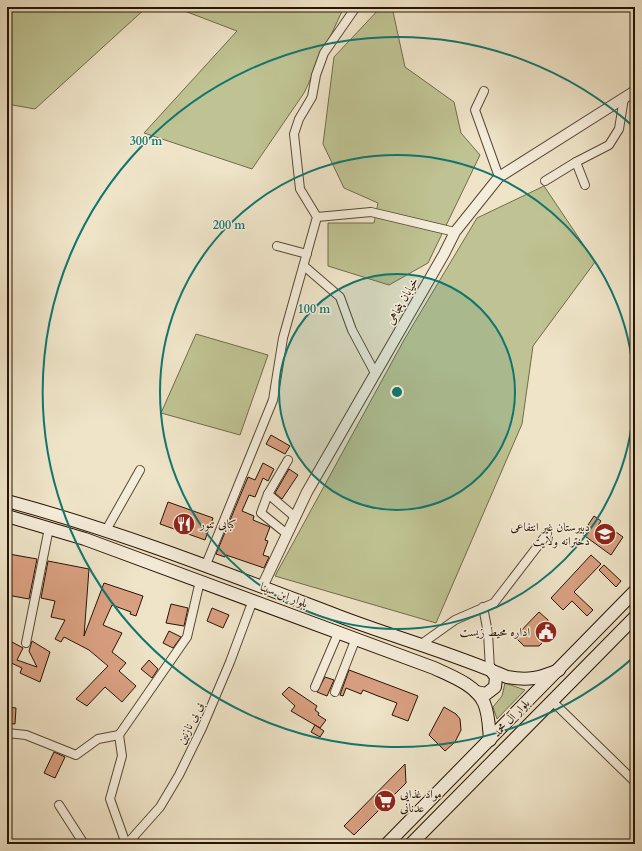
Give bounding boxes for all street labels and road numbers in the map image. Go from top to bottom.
street label: خیابان پنجاهی [382,274,422,327]
street label: بلوار ابن سینا [258,579,310,611]
street label: بلوار آل محمد [489,695,533,741]
street label: بی بی نازنین [173,699,208,747]

